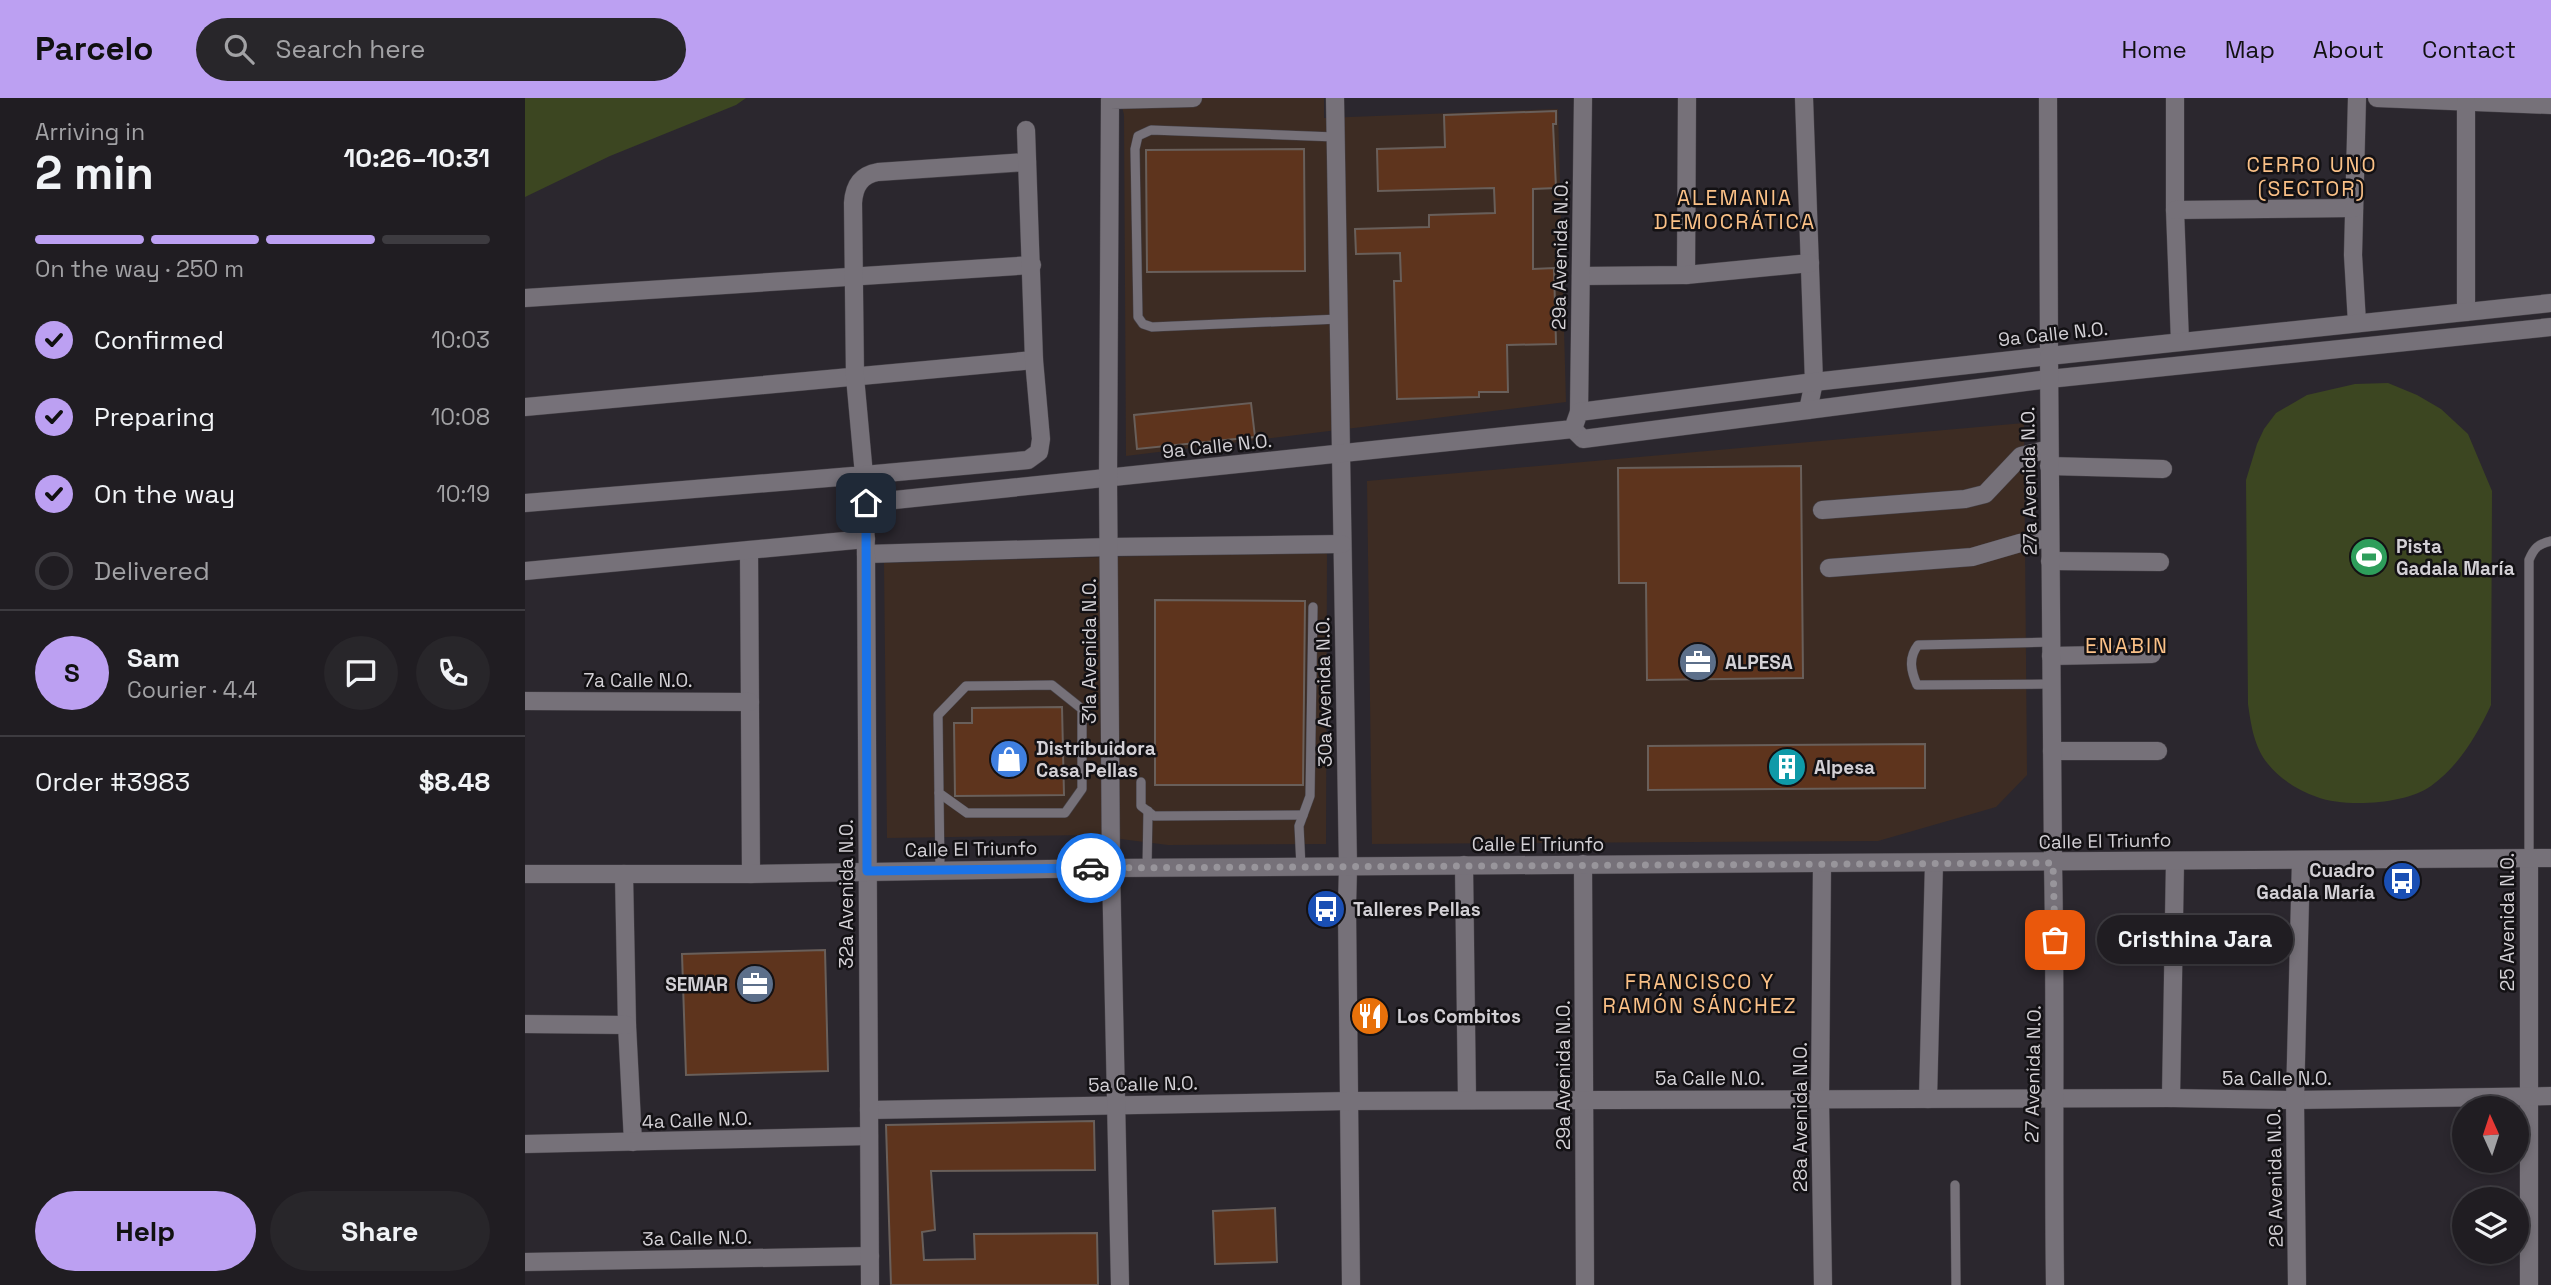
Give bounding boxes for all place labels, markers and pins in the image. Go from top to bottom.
pin [836,473,896,533]
place label: Pista Gadala María [2396,534,2515,581]
sports icon: Pista Gadala María [2348,536,2390,578]
office icon: ALPESA [1677,641,1719,683]
place label: ALPESA [1725,650,1793,675]
place label: Distribuidora Casa Pellas [1036,736,1156,783]
shop icon: Distribuidora Casa Pellas [988,738,1030,780]
building icon: Alpesa [1766,746,1808,788]
place label: Alpesa [1814,755,1875,780]
place label: Cuadro Gadala María [2256,858,2375,905]
bus stop icon: Cuadro Gadala María [2381,860,2423,902]
bus stop icon: Talleres Pellas [1305,888,1347,930]
place label: Talleres Pellas [1353,897,1481,922]
pin [2025,910,2085,970]
callout: Cristhina Jara [2097,916,2293,964]
office icon: SEMAR [734,963,776,1005]
place label: SEMAR [665,972,728,997]
restaurant icon: Los Combitos [1349,995,1391,1037]
place label: Los Combitos [1397,1004,1521,1029]

